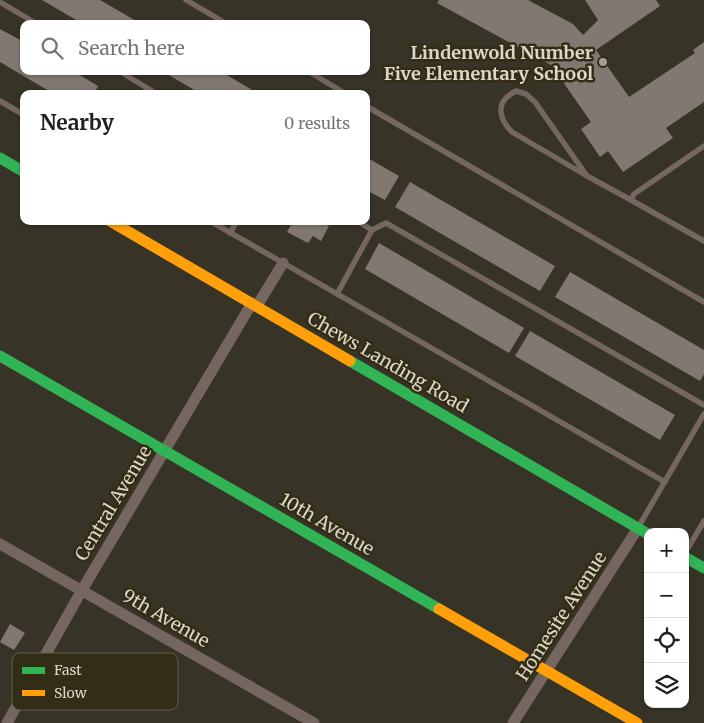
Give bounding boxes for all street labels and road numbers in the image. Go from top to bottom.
street label: Chews Landing Road [303,307,473,418]
street label: Central Avenue [70,441,156,565]
street label: 10th Avenue [276,488,378,560]
street label: Homesite Avenue [511,547,611,685]
street label: 9th Avenue [118,584,214,652]

